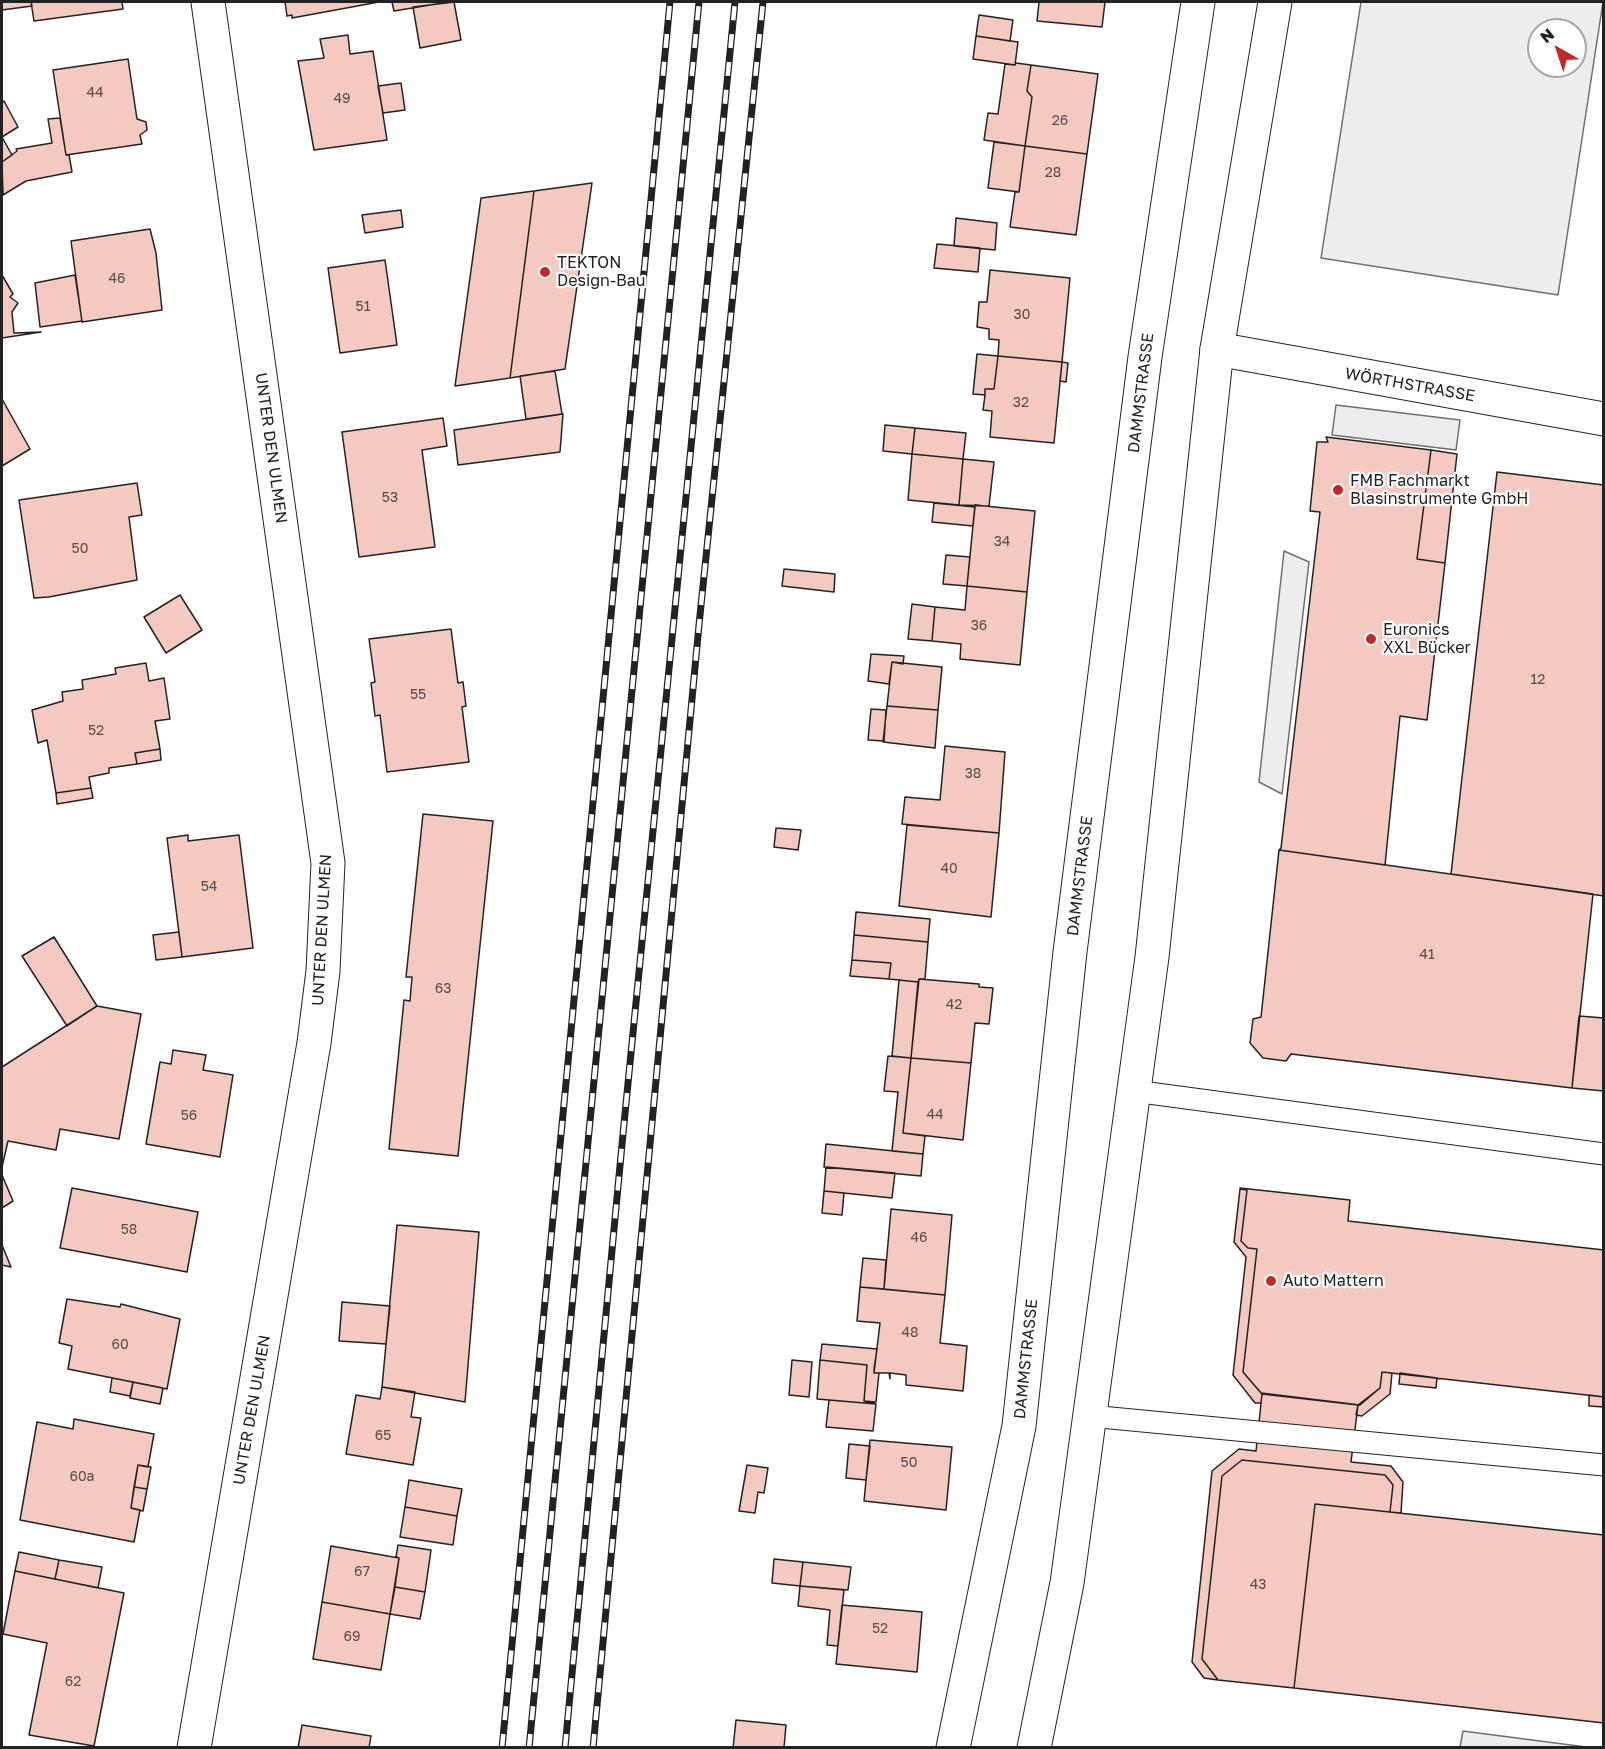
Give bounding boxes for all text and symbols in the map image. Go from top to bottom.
north arrow [1527,18,1587,78]
text: N [1536,24,1558,47]
house number: 44 [86,85,104,101]
house number: 49 [333,91,351,107]
house number: 26 [1052,113,1068,129]
house number: 28 [1045,165,1061,181]
place label: TEKTON Design-Bau [557,253,645,291]
marker: TEKTON Design-Bau [538,265,552,279]
house number: 46 [108,271,126,287]
house number: 51 [356,299,370,315]
house number: 30 [1014,307,1030,323]
street label: DAMMSTRASSE [1124,332,1158,454]
street label: WÖRTHSTRASSE [1344,364,1476,406]
street label: UNTER DEN ULMEN [251,371,291,525]
house number: 32 [1013,395,1029,411]
place label: FMB Fachmarkt Blasinstrumente GmbH [1350,471,1529,509]
marker: FMB Fachmarkt Blasinstrumente GmbH [1331,483,1345,497]
house number: 53 [382,490,398,506]
house number: 34 [994,534,1010,550]
house number: 50 [72,541,88,557]
house number: 36 [971,618,987,634]
place label: Euronics XXL Bücker [1383,620,1471,658]
marker: Euronics XXL Bücker [1364,632,1378,646]
house number: 12 [1531,672,1545,688]
house number: 55 [410,687,426,703]
house number: 52 [88,723,104,739]
house number: 38 [965,766,981,782]
street label: DAMMSTRASSE [1063,815,1097,937]
street label: UNTER DEN ULMEN [308,854,336,1006]
house number: 40 [940,861,958,877]
house number: 54 [201,879,217,895]
house number: 41 [1419,947,1435,963]
house number: 63 [435,981,451,997]
house number: 42 [946,997,962,1013]
house number: 44 [926,1107,944,1123]
house number: 56 [181,1108,197,1124]
house number: 58 [121,1222,137,1238]
house number: 46 [910,1230,928,1246]
place label: Auto Mattern [1283,1271,1384,1291]
marker: Auto Mattern [1264,1274,1278,1288]
street label: DAMMSTRASSE [1010,1298,1042,1420]
house number: 48 [901,1325,919,1341]
street label: UNTER DEN ULMEN [229,1333,275,1487]
house number: 60 [111,1337,129,1353]
house number: 65 [375,1428,391,1444]
house number: 50 [901,1455,917,1471]
house number: 60a [69,1469,95,1485]
house number: 67 [354,1564,370,1580]
house number: 43 [1250,1577,1266,1593]
house number: 52 [872,1621,888,1637]
house number: 69 [344,1629,360,1645]
house number: 62 [65,1674,81,1690]

